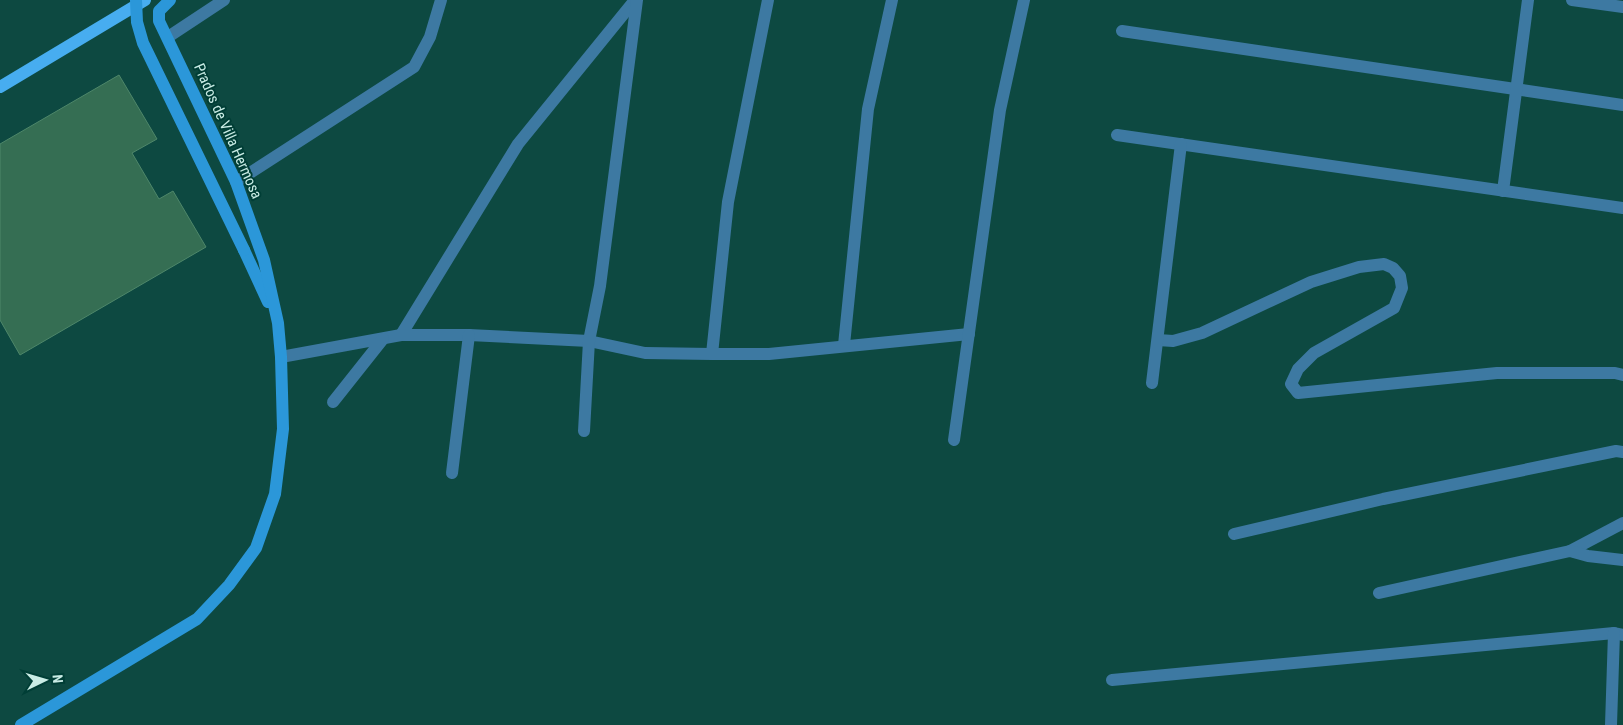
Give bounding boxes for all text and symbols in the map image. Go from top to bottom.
street label: Prados de Villa Hermosa [190,61,266,201]
north arrow [20,655,70,705]
text: N [50,674,66,684]

